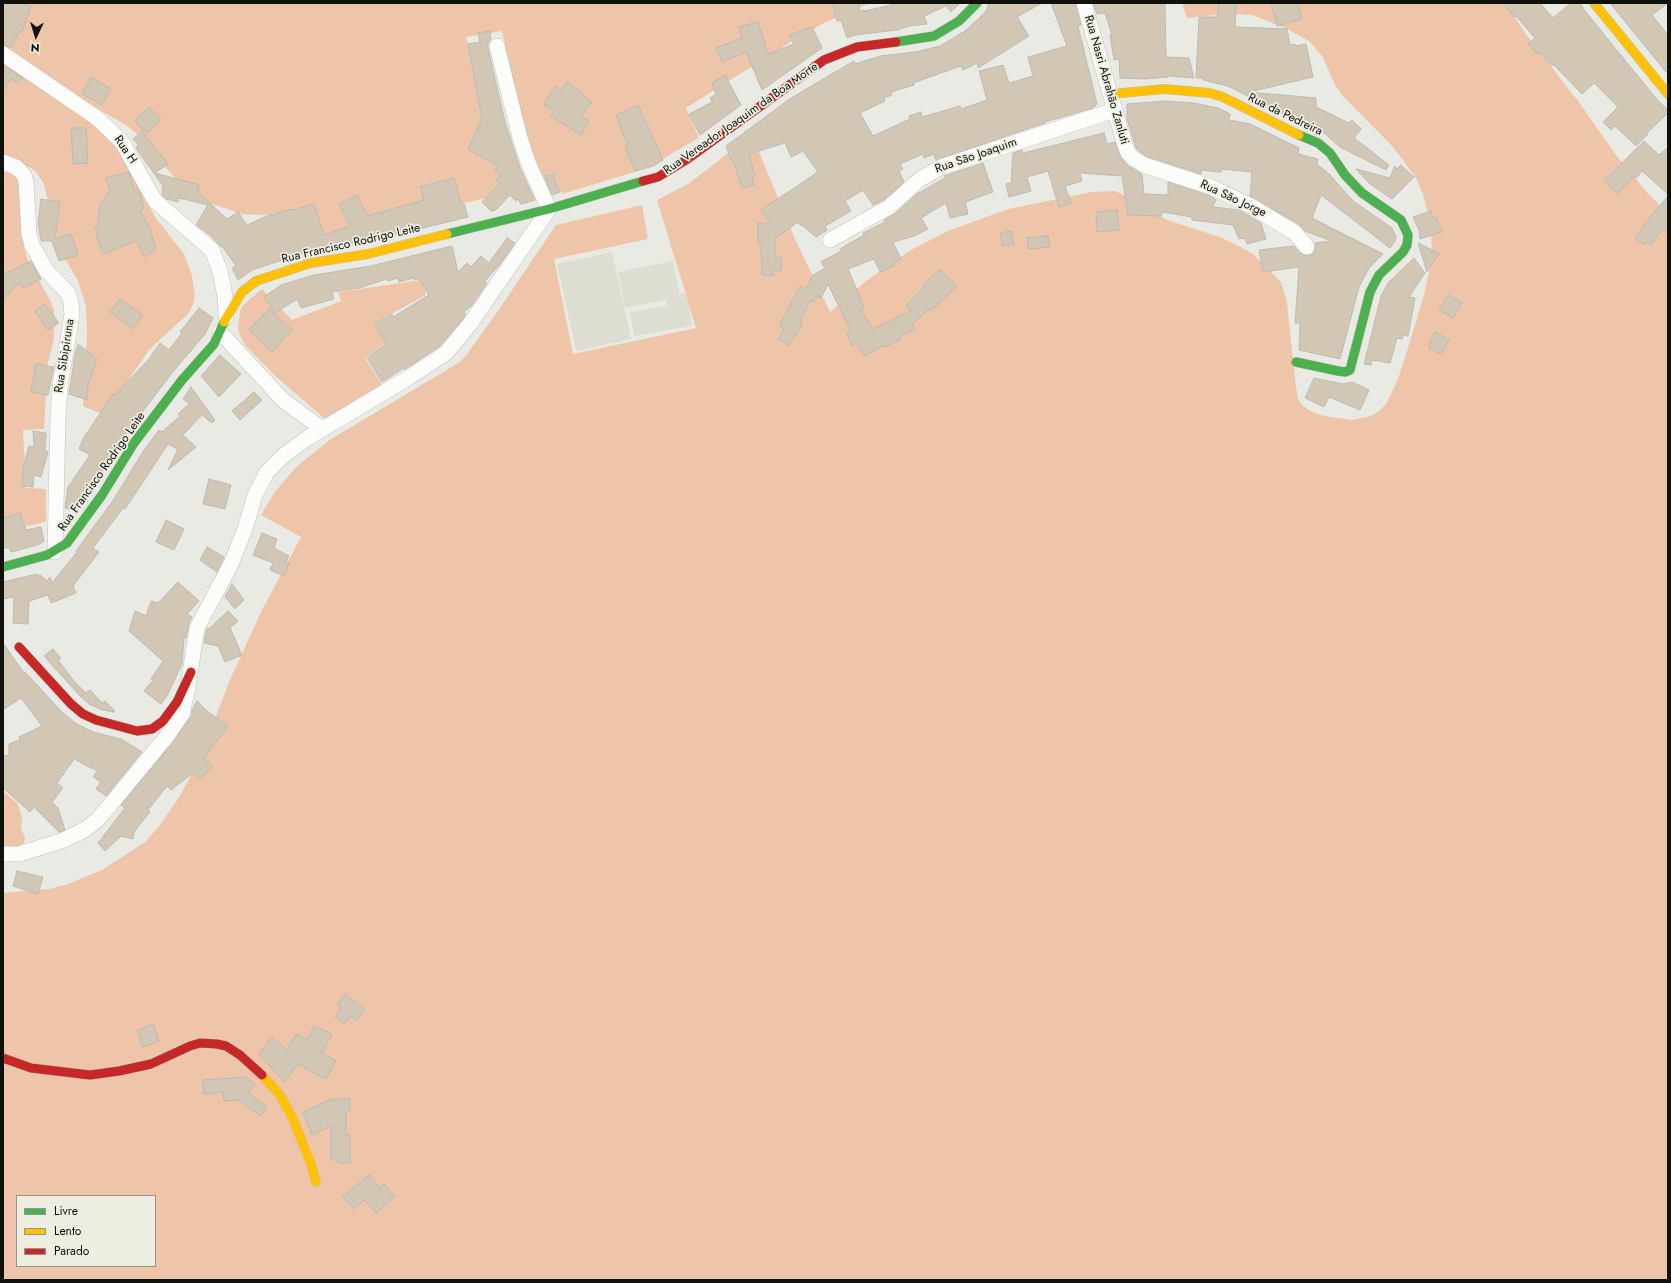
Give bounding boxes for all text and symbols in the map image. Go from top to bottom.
street label: Rua Nasri Abrahão Zanluti [1081,14,1131,146]
north arrow [16,16,56,56]
text: N [30,40,40,56]
street label: Rua Vereador Joaquim da Boa Morte [661,60,821,178]
street label: Rua da Pedreira [1245,91,1325,139]
street label: Rua H [110,133,140,167]
street label: Rua São Joaquim [933,135,1019,177]
street label: Rua São Jorge [1198,177,1268,221]
street label: Rua Francisco Rodrigo Leite [280,221,422,267]
street label: Rua Sibipiruna [52,318,78,394]
street label: Rua Francisco Rodrigo Leite [55,410,149,534]
legend [16,1195,156,1267]
text: Livre [54,1202,78,1220]
text: Lento [54,1222,81,1240]
text: Parado [54,1242,89,1260]

